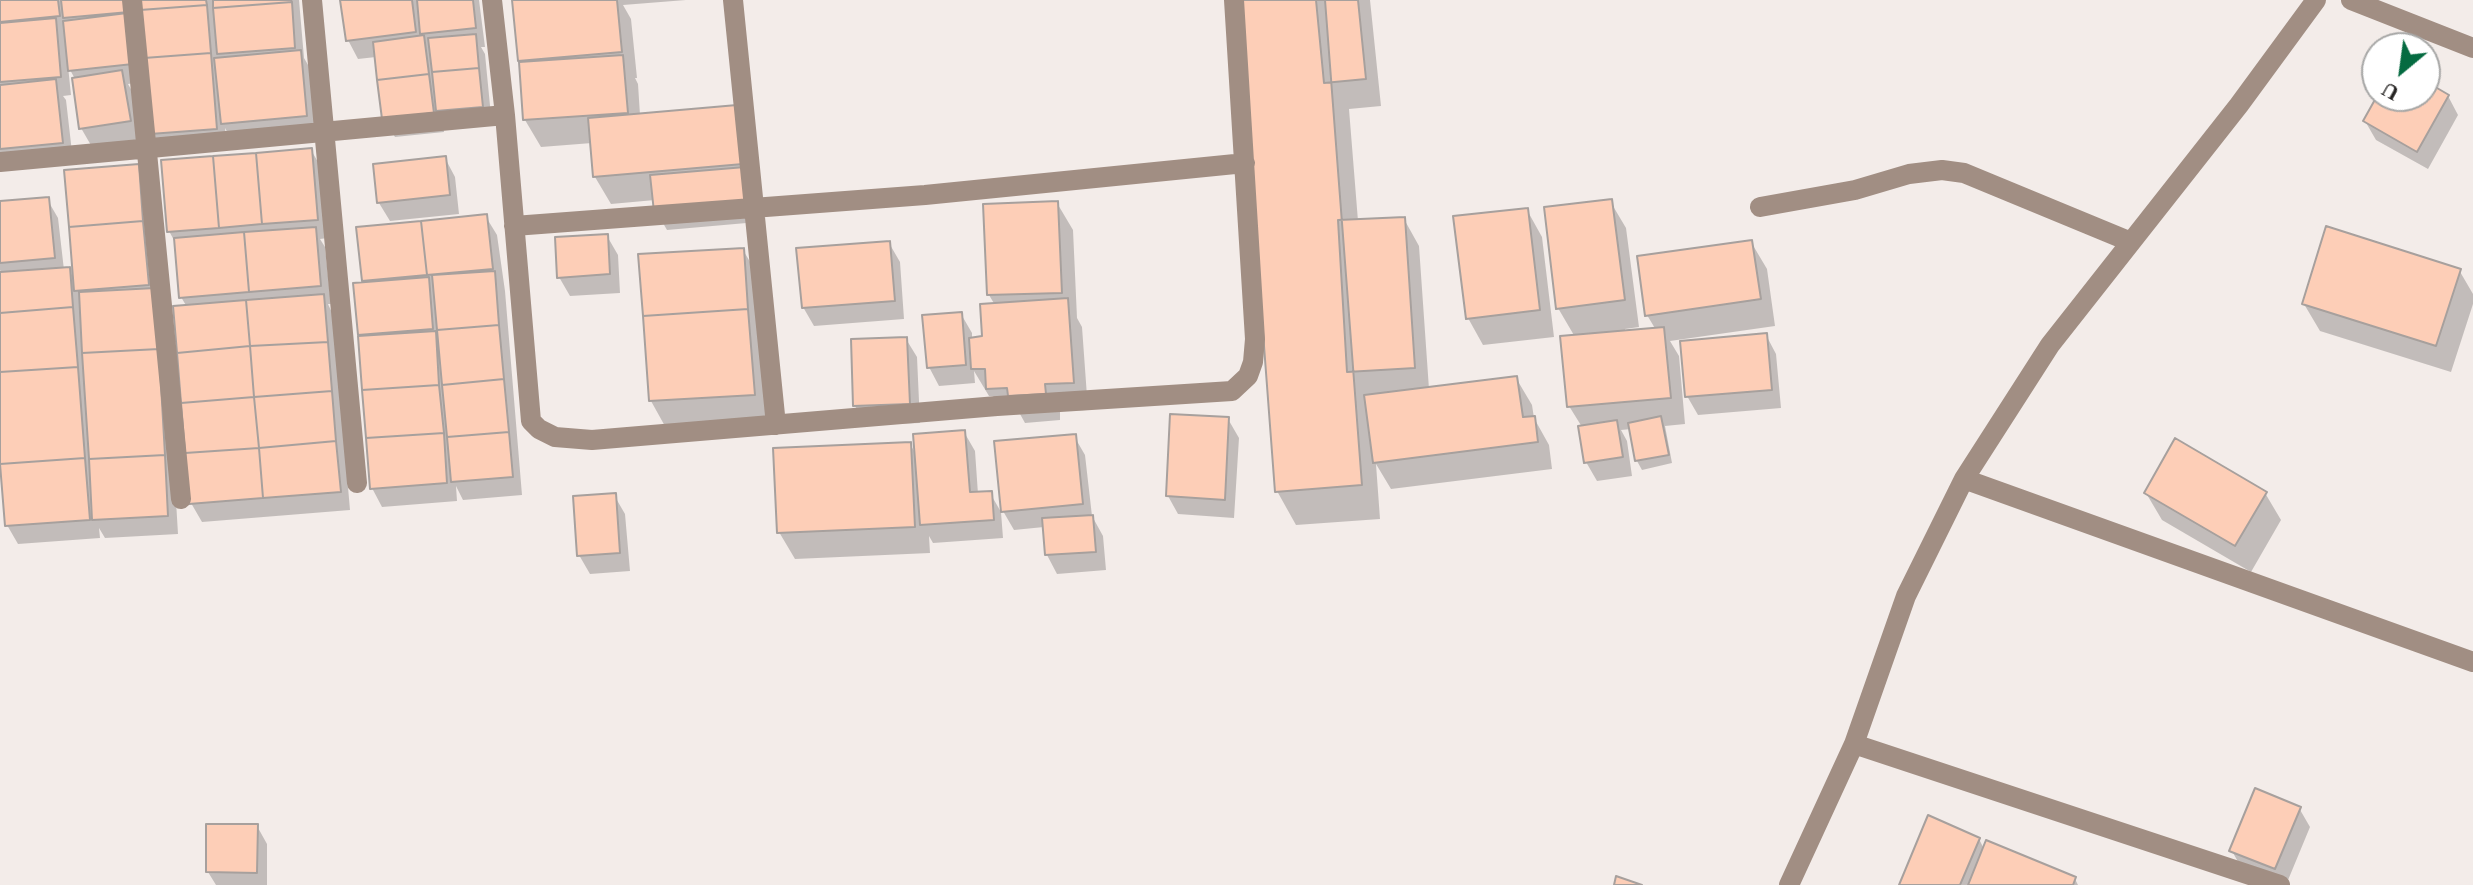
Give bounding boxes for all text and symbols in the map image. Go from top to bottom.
north arrow [2361,32,2441,112]
text: U [2377,77,2403,106]

